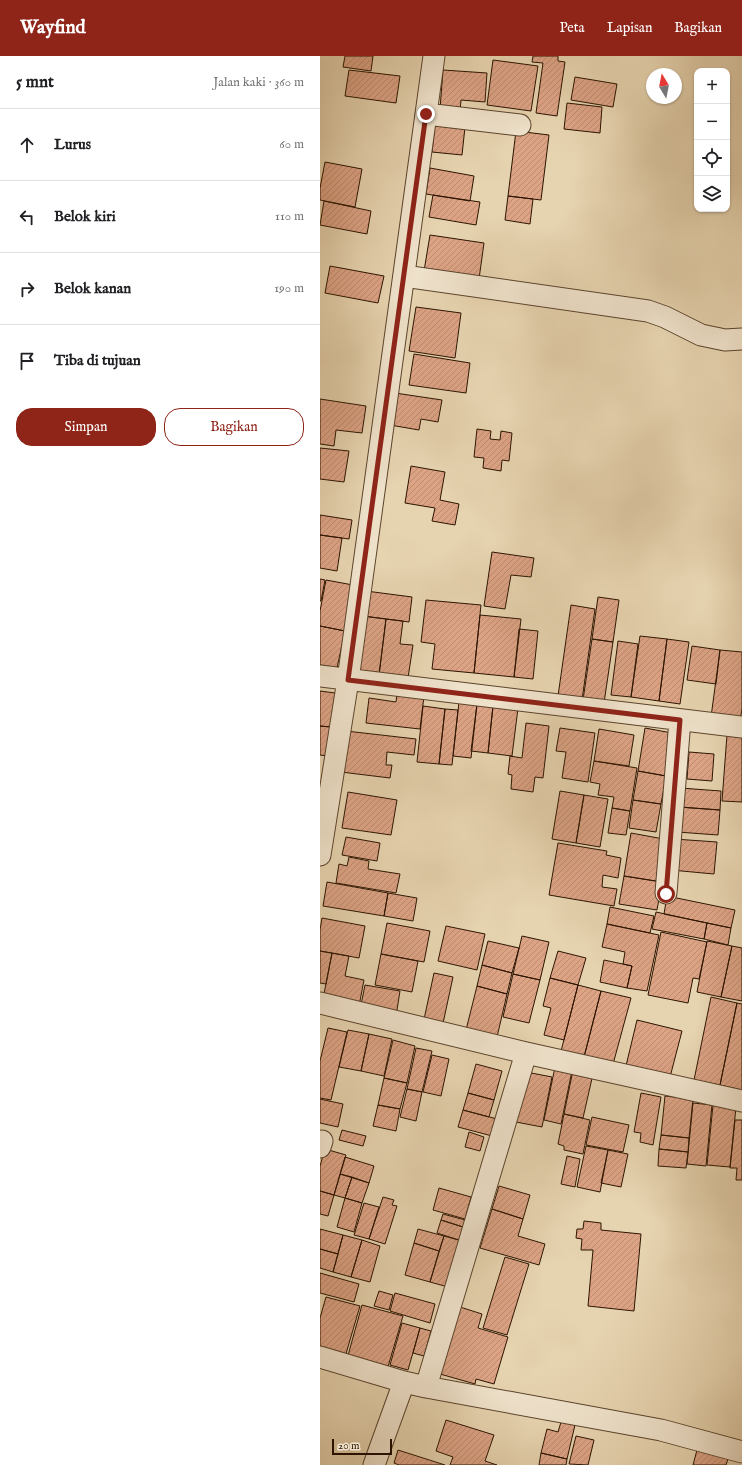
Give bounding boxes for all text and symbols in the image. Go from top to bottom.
text: Wayfind [20,16,86,40]
text: Peta [559,19,585,37]
text: Lapisan [607,19,652,37]
text: Bagikan [674,19,722,37]
north arrow [646,68,682,104]
map controls [694,68,730,212]
button: + [694,68,730,104]
text: 5 mnt [16,72,54,93]
text: Jalan kaki · 360 m [213,74,304,91]
button: − [694,104,730,140]
route end [417,105,435,123]
icon: ahead [16,134,38,156]
text: Lurus [54,135,91,154]
text: 60 m [279,136,304,153]
button: locate [694,140,730,176]
button: layers [694,176,730,212]
icon: left [16,206,38,228]
text: Belok kiri [54,207,116,226]
text: 110 m [275,208,304,225]
icon: right [16,278,38,300]
text: Belok kanan [54,279,131,298]
text: 190 m [274,280,304,297]
icon: arrive [16,350,38,372]
text: Tiba di tujuan [54,351,141,370]
button: Simpan [16,408,156,446]
button: Bagikan [164,408,304,446]
route start [657,885,675,903]
scale bar [332,1437,392,1456]
text: 20 m [338,1439,359,1453]

